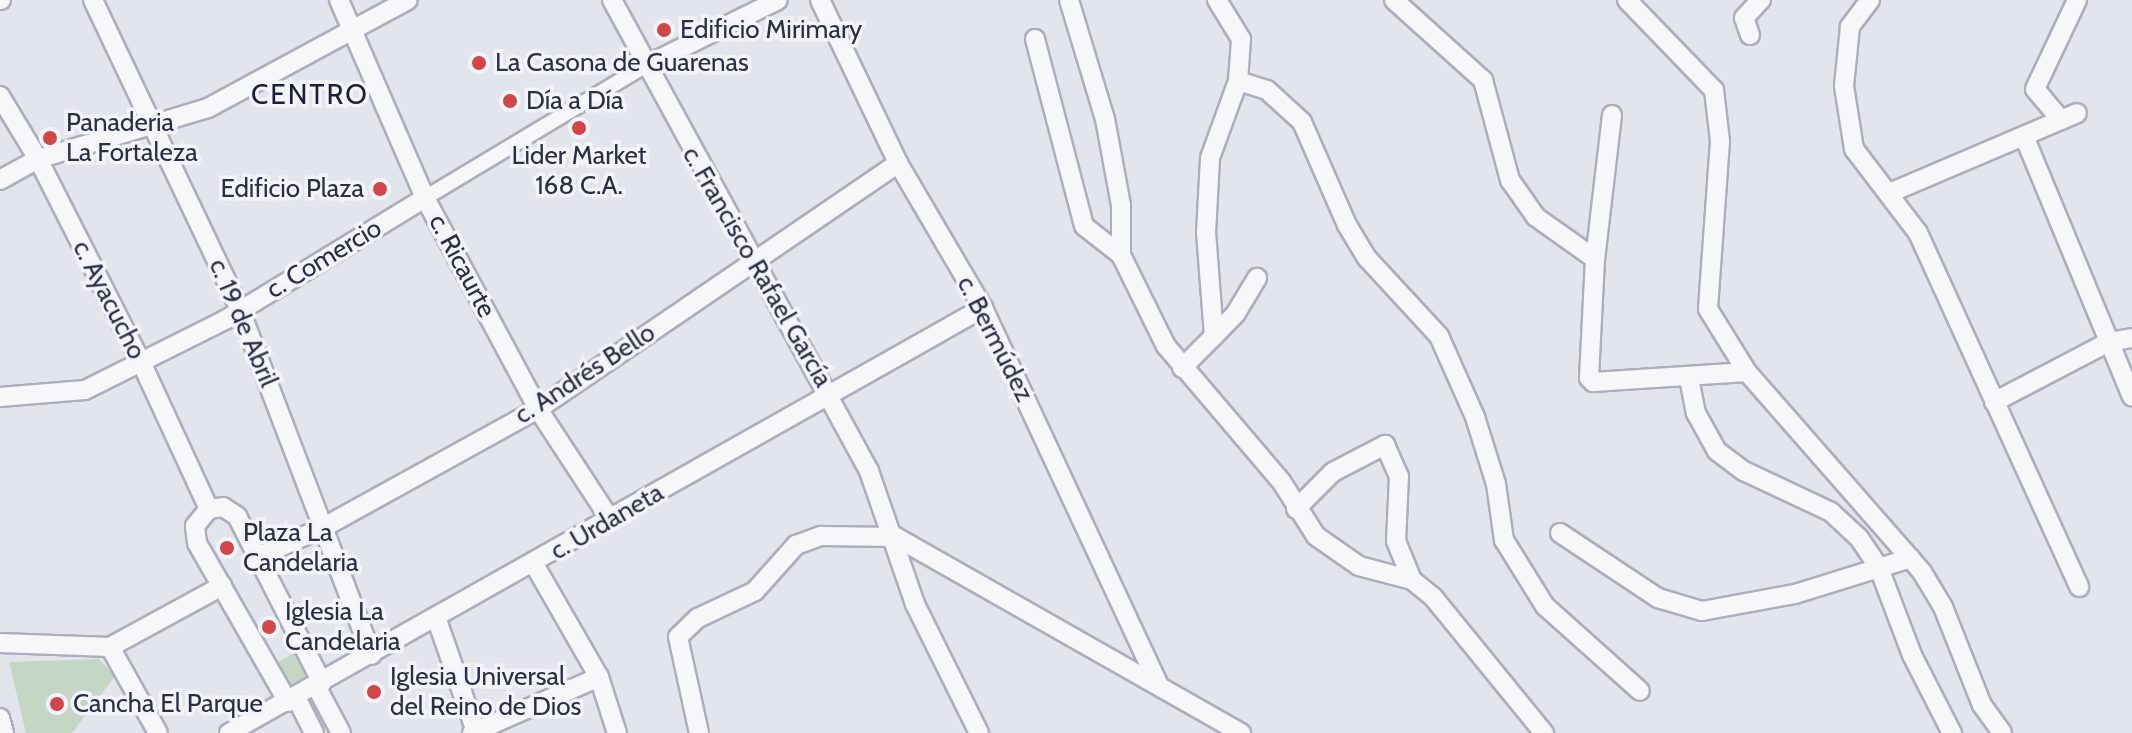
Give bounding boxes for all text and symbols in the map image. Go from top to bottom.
place label: Edificio Mirimary [680,14,862,46]
marker: Edificio Mirimary [655,21,673,39]
place label: La Casona de Guarenas [495,47,749,79]
marker: La Casona de Guarenas [470,54,488,72]
district label: CENTRO [251,77,369,111]
place label: Día a Día [526,85,624,117]
marker: Día a Día [501,92,519,110]
place label: Panaderia La Fortaleza [66,107,198,168]
marker: Lider Market 168 C.A. [570,119,588,137]
marker: Panaderia La Fortaleza [41,129,59,147]
place label: Lider Market 168 C.A. [511,140,647,202]
street label: c. Francisco Rafael García [675,141,839,393]
place label: Edificio Plaza [220,173,364,205]
marker: Edificio Plaza [371,180,389,198]
street label: c. Ricaurte [422,209,502,323]
street label: c. Comercio [261,213,387,305]
street label: c. Ayacucho [66,235,152,365]
street label: c. 19 de Abril [202,254,284,392]
street label: c. Bermúdez [950,271,1040,407]
street label: c. Andrés Bello [509,317,661,431]
street label: c. Urdaneta [545,477,669,567]
place label: Plaza La Candelaria [243,517,359,578]
marker: Plaza La Candelaria [218,539,236,557]
place label: Iglesia La Candelaria [285,596,401,658]
marker: Iglesia La Candelaria [260,618,278,636]
place label: Iglesia Universal del Reino de Dios [390,661,581,722]
marker: Iglesia Universal del Reino de Dios [365,683,383,701]
place label: Cancha El Parque [73,688,263,720]
marker: Cancha El Parque [48,695,66,713]

